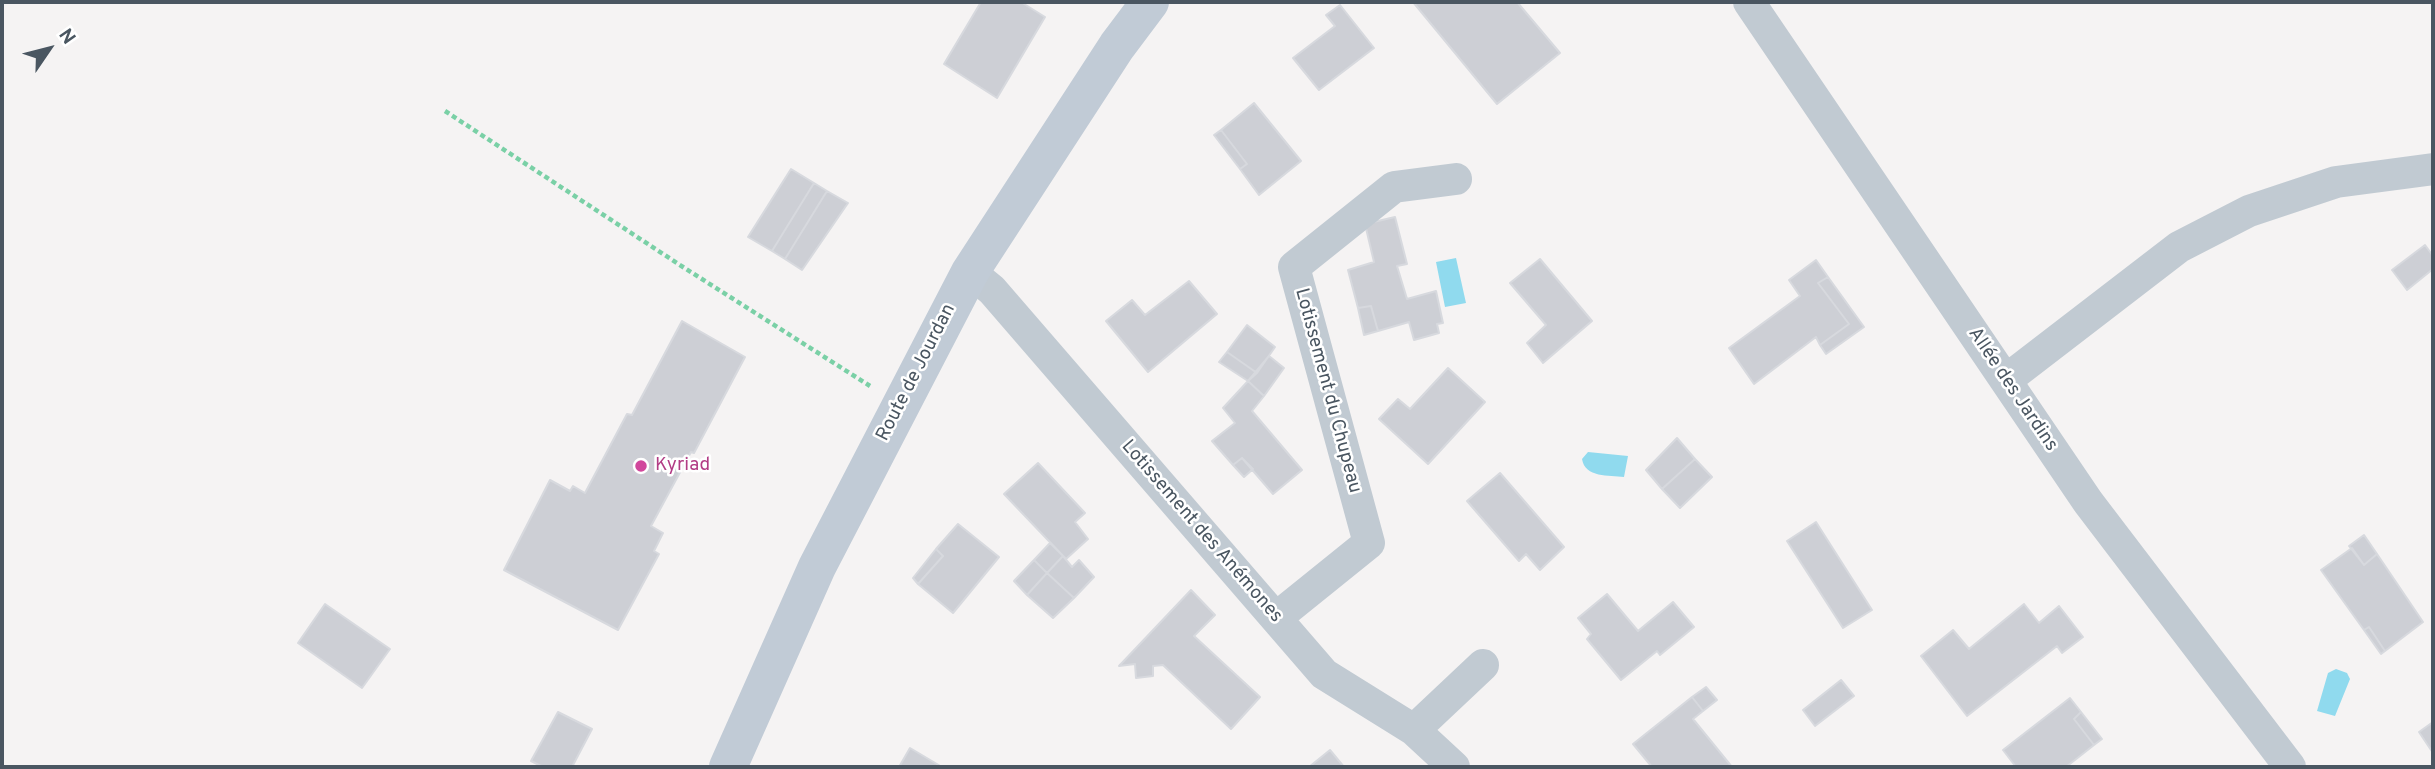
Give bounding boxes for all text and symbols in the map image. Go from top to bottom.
north arrow [14,14,84,84]
text: N [52,24,80,49]
street label: Lotissement du Chupeau [1289,286,1365,496]
street label: Route de Jourdan [873,301,961,445]
street label: Allée des Jardins [1962,324,2062,456]
street label: Lotissement des Anémones [1115,436,1287,628]
place label: Kyriad [655,455,710,477]
marker: Kyriad [633,458,649,474]

